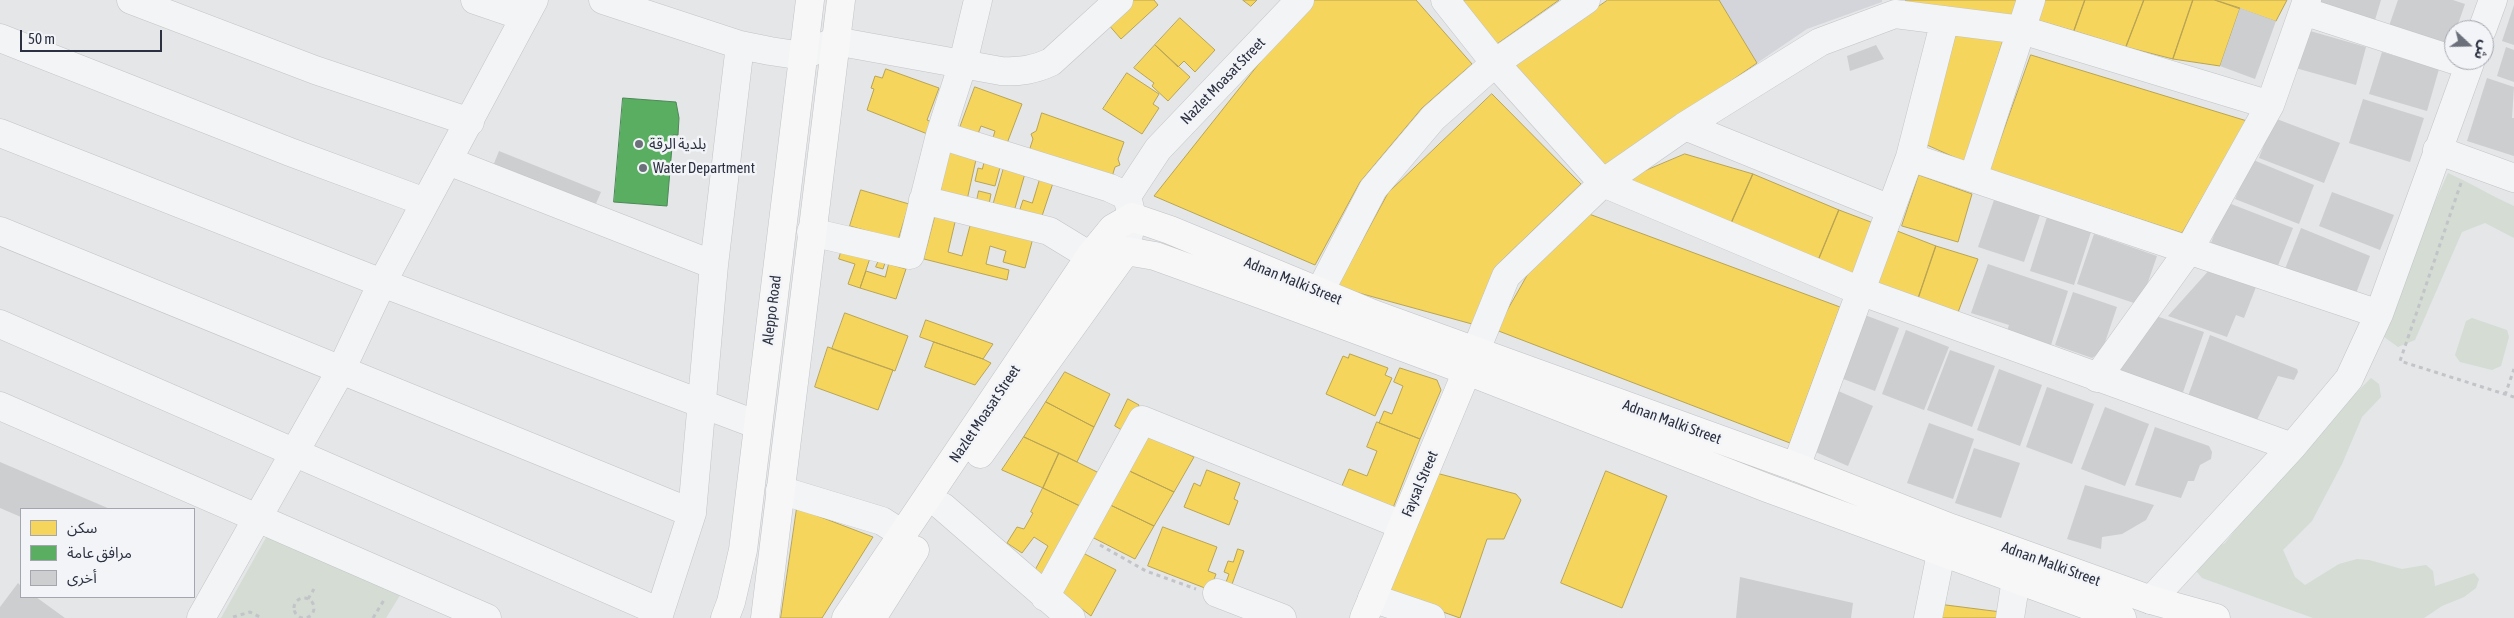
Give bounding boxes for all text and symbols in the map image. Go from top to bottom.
scale bar [22,20,165,52]
north arrow [2444,20,2494,70]
text: 50 m [28,30,55,47]
street label: Nazlet Moasat Street [1177,34,1269,128]
text: ش [2471,38,2493,62]
place label: بلدية الرقة [649,135,706,153]
marker: بلدية الرقة [633,138,645,150]
place label: Water Department [653,159,755,177]
marker: Water Department [637,162,649,174]
street label: Adnan Malki Street [1242,253,1344,309]
street label: Aleppo Road [759,274,785,346]
street label: Nazlet Moasat Street [946,362,1024,466]
street label: Adnan Malki Street [1620,396,1724,448]
street label: Faysal Street [1398,448,1442,520]
legend [20,508,195,598]
text: سكن [67,519,97,536]
street label: Adnan Malki Street [1999,538,2103,590]
text: مرافق عامة [67,544,132,561]
text: أخرى [67,569,97,586]

